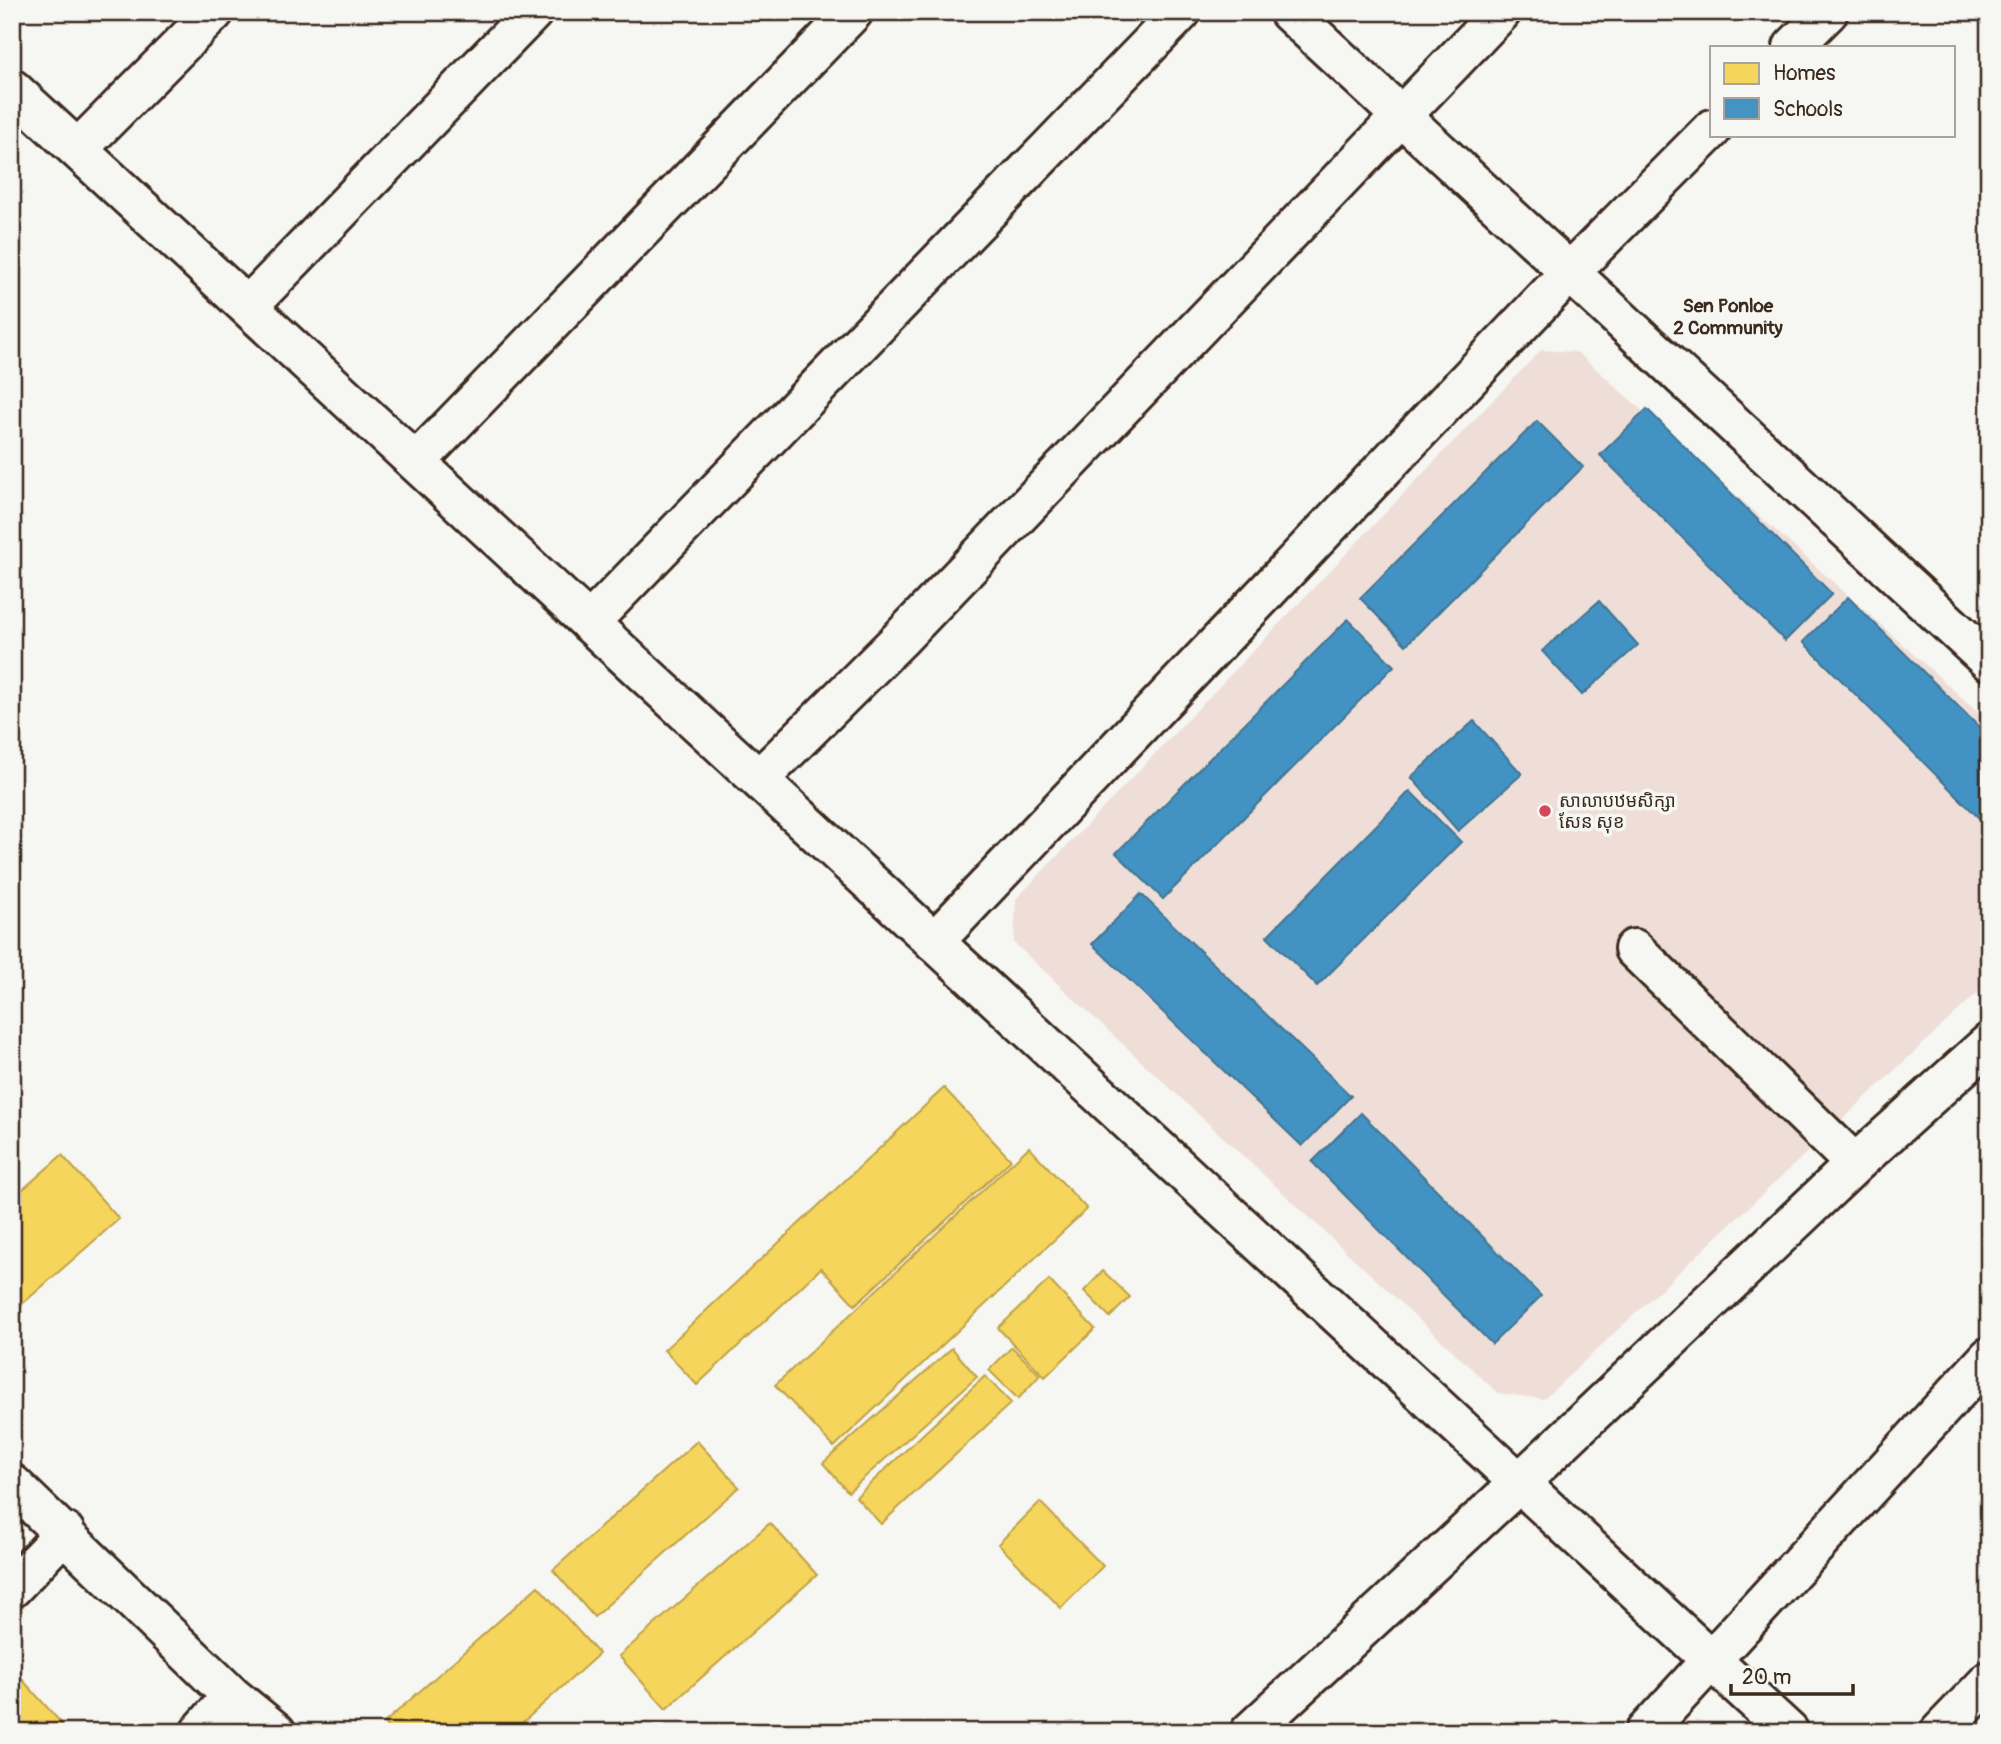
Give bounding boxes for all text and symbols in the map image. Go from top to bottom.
legend [1710,46,1955,136]
text: Homes [1773,60,1836,87]
text: Schools [1773,96,1843,123]
district label: Sen Ponloe 2 Community [1673,294,1784,340]
place label: សាលាបឋមសិក្សា សែន សុខ [1559,790,1676,834]
marker: សាលាបឋមសិក្សា សែន សុខ [1537,803,1553,819]
scale bar [1731,1653,1854,1697]
text: 20 m [1742,1664,1791,1691]

